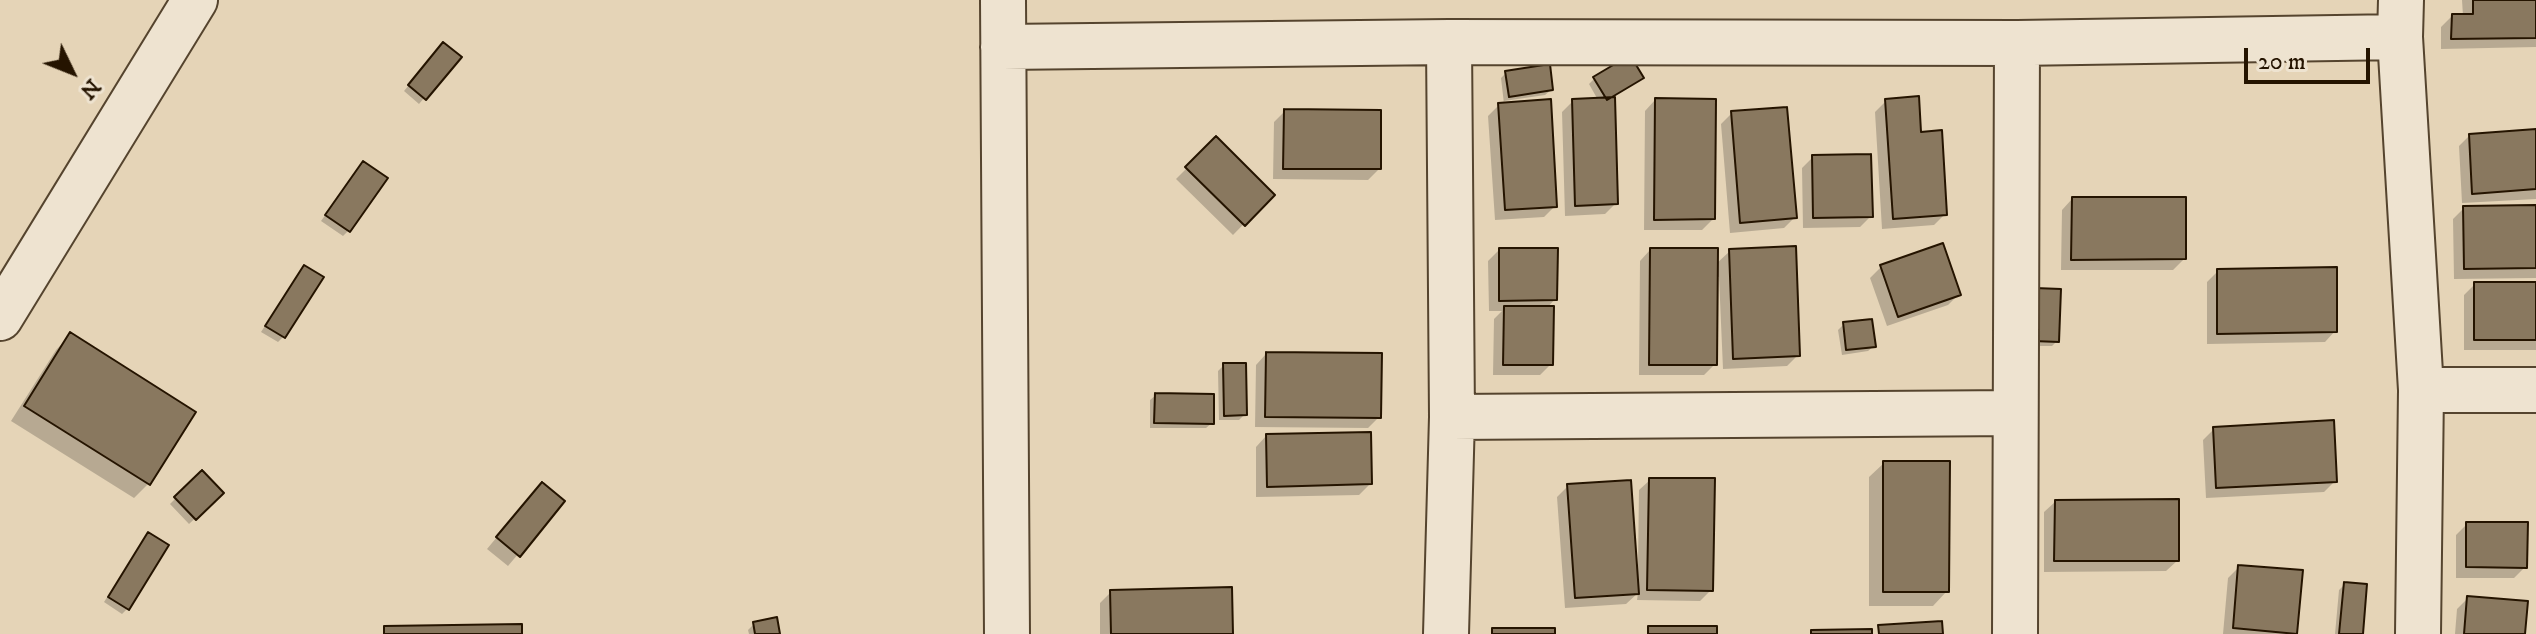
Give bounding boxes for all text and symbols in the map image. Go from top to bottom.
north arrow [32,32,112,112]
scale bar [2248,32,2374,82]
text: 20 m [2258,47,2306,77]
text: N [74,73,106,105]

